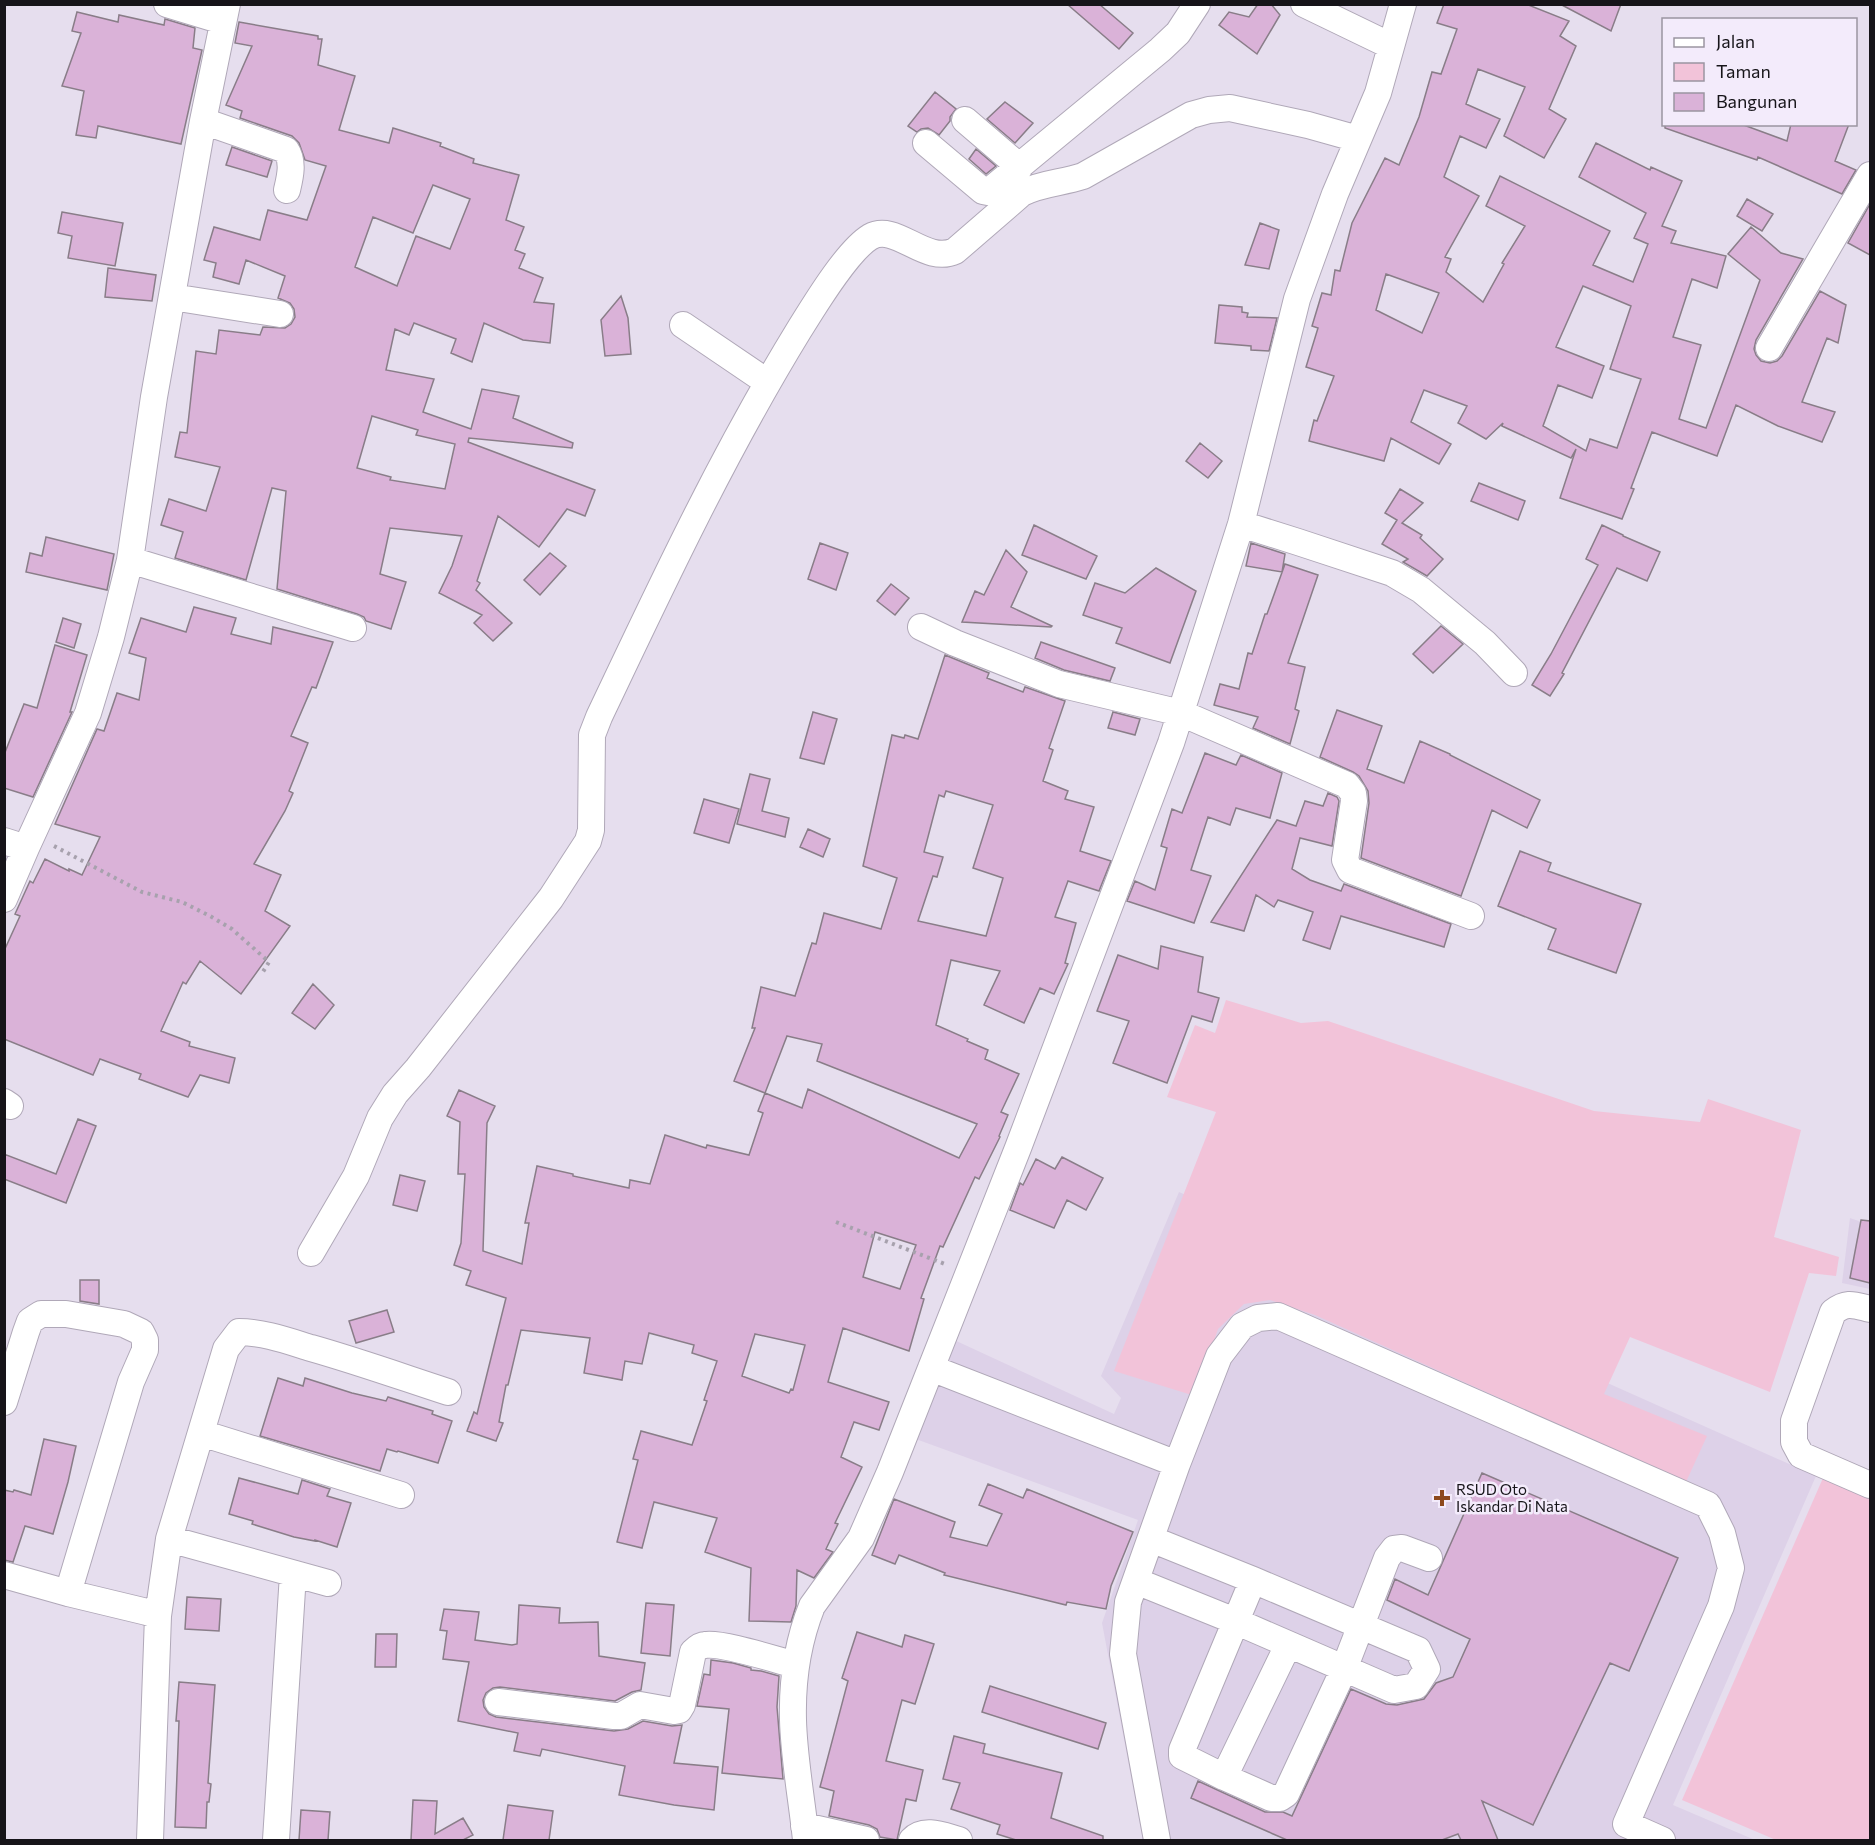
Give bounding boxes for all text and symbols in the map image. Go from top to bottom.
legend [1662,18,1857,126]
text: Jalan [1716,30,1755,52]
text: Taman [1716,60,1771,82]
text: Bangunan [1716,90,1797,112]
place label: RSUD Oto Iskandar Di Nata [1456,1480,1568,1515]
marker: RSUD Oto Iskandar Di Nata [1433,1489,1451,1507]

